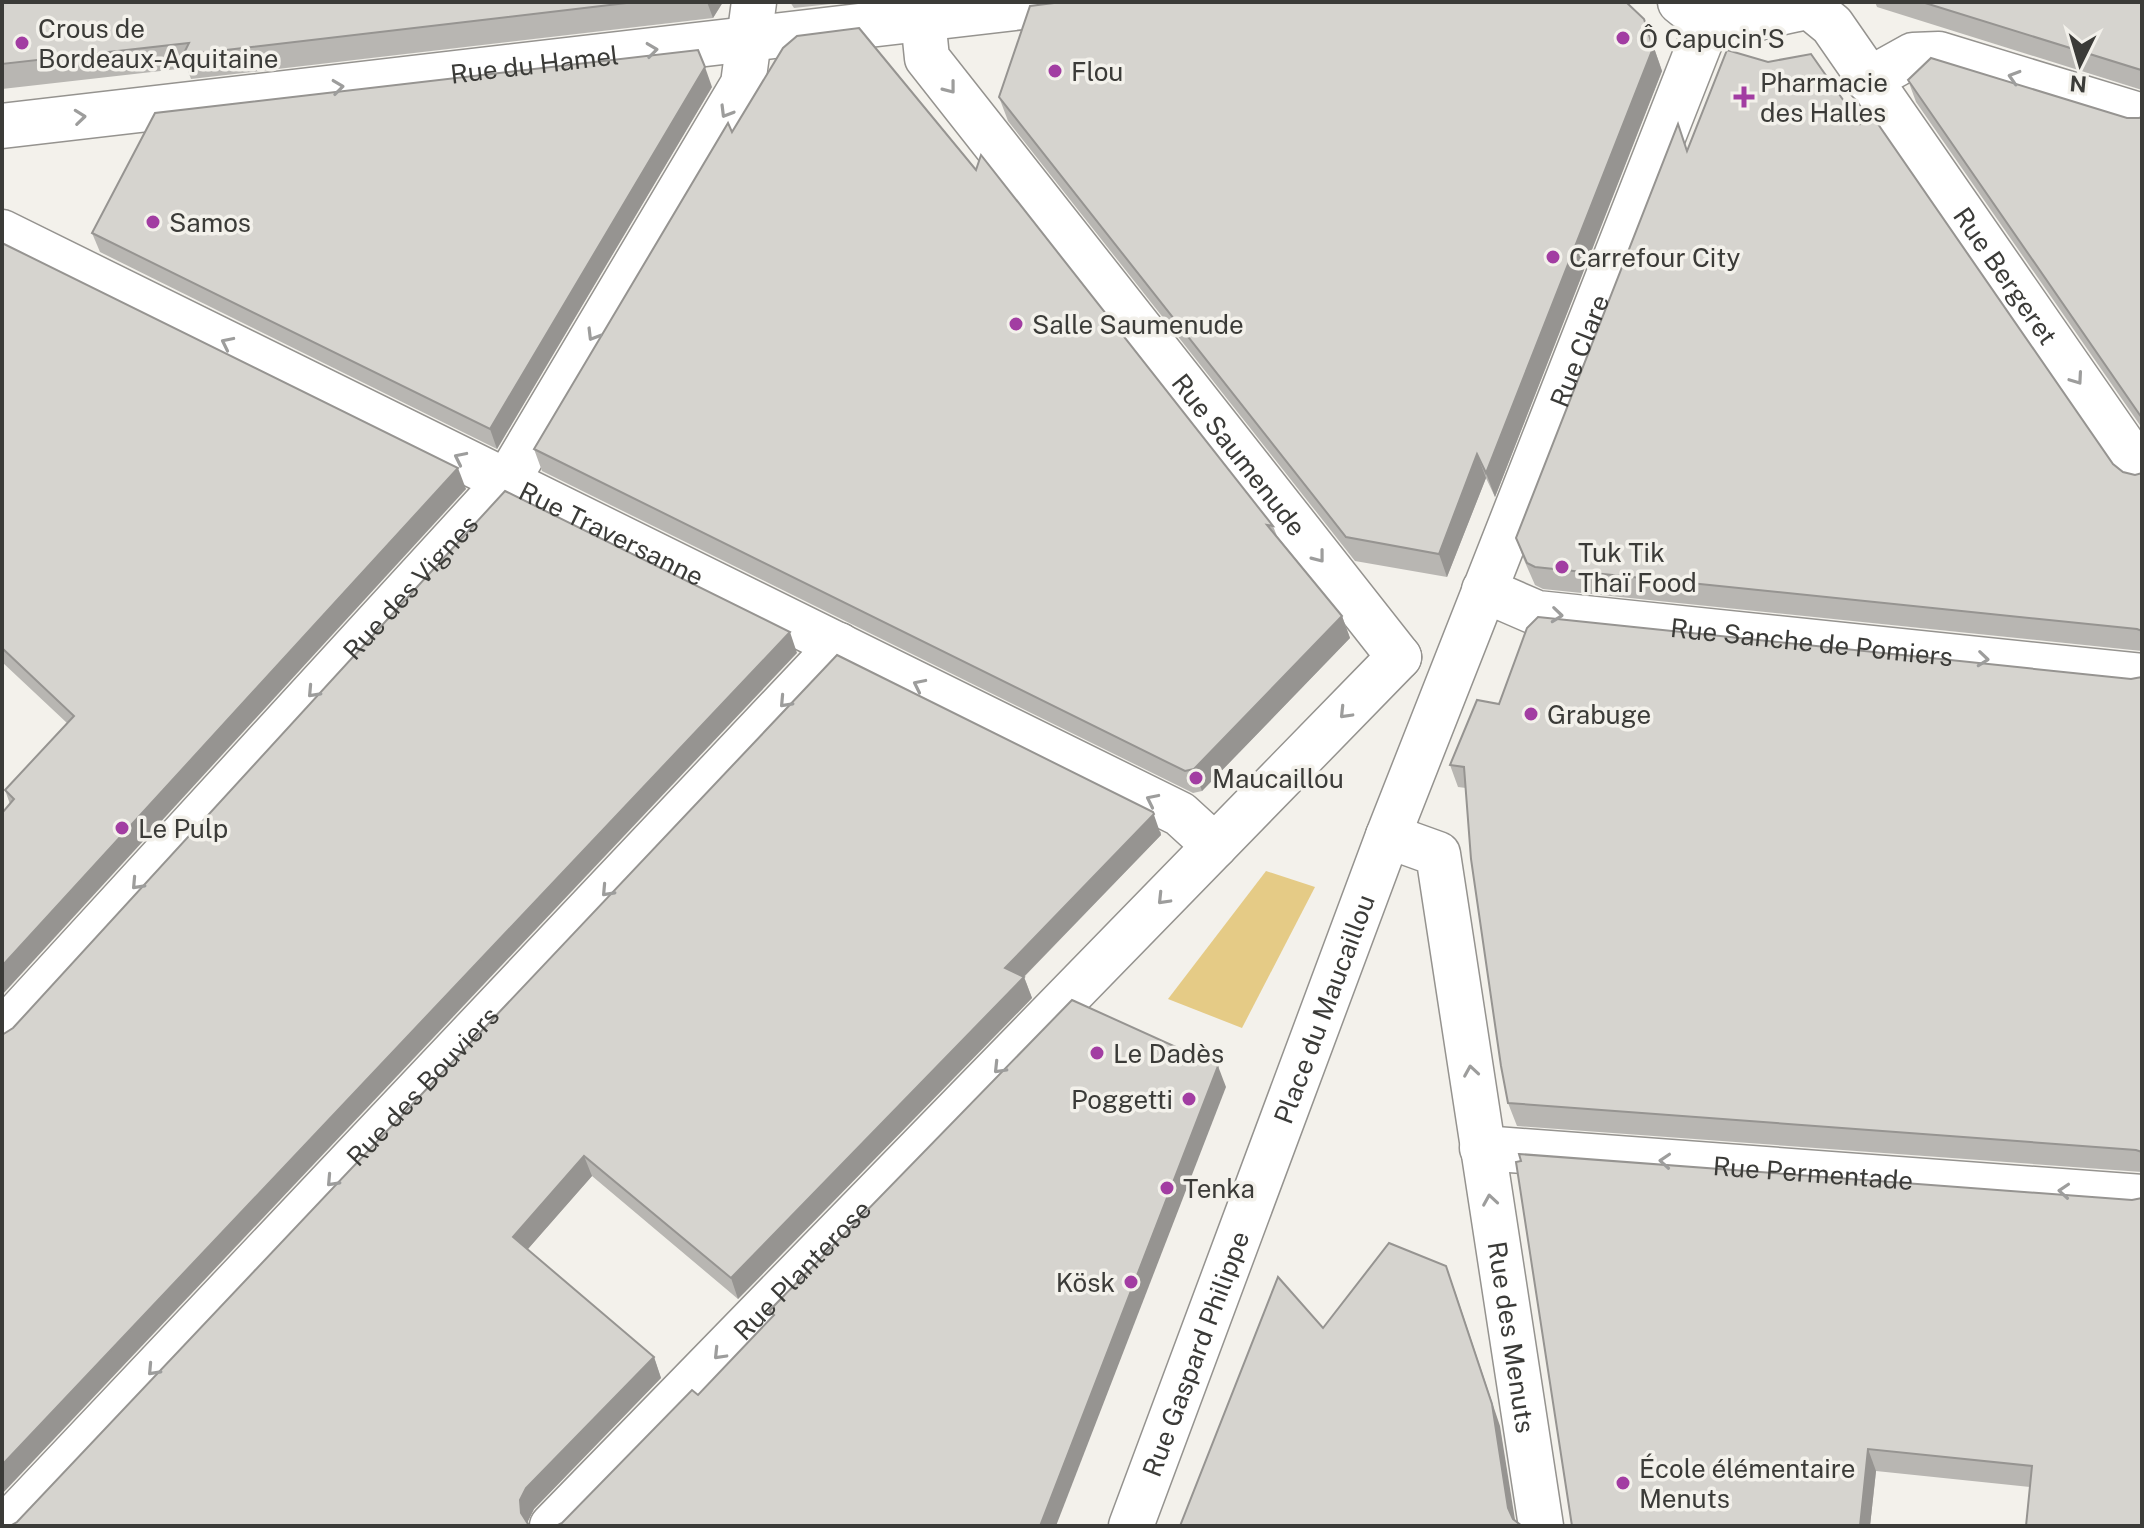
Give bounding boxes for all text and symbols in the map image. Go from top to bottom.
place label: Crous de Bordeaux-Aquitaine [38,13,279,74]
place label: Ô Capucin'S [1639,23,1785,54]
north arrow [2040,24,2120,104]
marker: Ô Capucin'S [1614,29,1632,47]
marker: Crous de Bordeaux-Aquitaine [13,34,31,52]
street label: Rue du Hamel [449,39,620,89]
one-way arrow [646,42,659,59]
place label: Flou [1071,56,1123,87]
marker: Flou [1046,62,1064,80]
place label: Pharmacie des Halles [1760,67,1888,128]
one-way arrow [2007,70,2021,86]
text: N [2069,70,2088,98]
one-way arrow [331,79,345,96]
one-way arrow [941,79,955,94]
marker: Pharmacie des Halles [1735,88,1753,106]
one-way arrow [720,103,736,118]
one-way arrow [73,108,86,125]
street label: Rue Bergeret [1947,201,2064,350]
place label: Samos [169,207,251,238]
marker: Samos [144,213,162,231]
place label: Carrefour City [1569,242,1740,273]
marker: Carrefour City [1544,248,1562,266]
street label: Rue Clare [1543,290,1615,411]
place label: Salle Saumenude [1032,309,1244,340]
marker: Salle Saumenude [1007,315,1025,333]
one-way arrow [587,326,603,341]
one-way arrow [221,337,236,353]
street label: Rue Saumenude [1166,367,1313,542]
one-way arrow [2067,370,2082,384]
one-way arrow [454,452,469,468]
street label: Rue Traversanne [514,475,709,592]
street label: Rue des Vignes [336,508,484,665]
place label: Tuk Tik Thaï Food [1578,537,1697,598]
one-way arrow [1309,548,1323,563]
marker: Tuk Tik Thaï Food [1553,558,1571,576]
one-way arrow [1551,606,1564,623]
street label: Rue Sanche de Pomiers [1669,611,1955,672]
one-way arrow [1977,651,1990,668]
one-way arrow [913,679,928,695]
one-way arrow [309,683,323,698]
one-way arrow [780,693,795,707]
place label: Grabuge [1547,699,1651,730]
one-way arrow [1340,703,1354,718]
marker: Grabuge [1522,705,1540,723]
place label: Maucaillou [1212,763,1344,794]
marker: Maucaillou [1187,769,1205,787]
one-way arrow [1146,794,1161,810]
place label: Le Pulp [138,813,228,844]
marker: Le Pulp [113,819,131,837]
one-way arrow [132,875,147,889]
one-way arrow [601,882,616,896]
one-way arrow [1158,890,1172,904]
street label: Place du Maucaillou [1267,890,1380,1128]
street label: Rue des Bouviers [340,1000,505,1172]
place label: Le Dadès [1113,1038,1224,1069]
marker: Le Dadès [1088,1044,1106,1062]
one-way arrow [993,1059,1008,1073]
one-way arrow [1463,1064,1480,1078]
place label: Poggetti [1071,1084,1173,1115]
marker: Poggetti [1180,1090,1198,1108]
street label: Rue Permentade [1712,1150,1914,1195]
one-way arrow [1658,1153,1671,1170]
one-way arrow [327,1172,341,1187]
place label: Tenka [1183,1173,1255,1204]
marker: Tenka [1158,1179,1176,1197]
one-way arrow [2057,1183,2070,1200]
street label: Rue Planterose [727,1193,877,1346]
one-way arrow [1482,1193,1499,1207]
street label: Rue Gaspard Philippe [1135,1227,1255,1481]
street label: Rue des Menuts [1482,1239,1542,1435]
place label: Kösk [1056,1267,1115,1298]
marker: Kösk [1122,1273,1140,1291]
one-way arrow [714,1345,729,1359]
one-way arrow [149,1361,163,1376]
place label: École élémentaire Menuts [1639,1453,1856,1514]
marker: École élémentaire Menuts [1614,1474,1632,1492]

